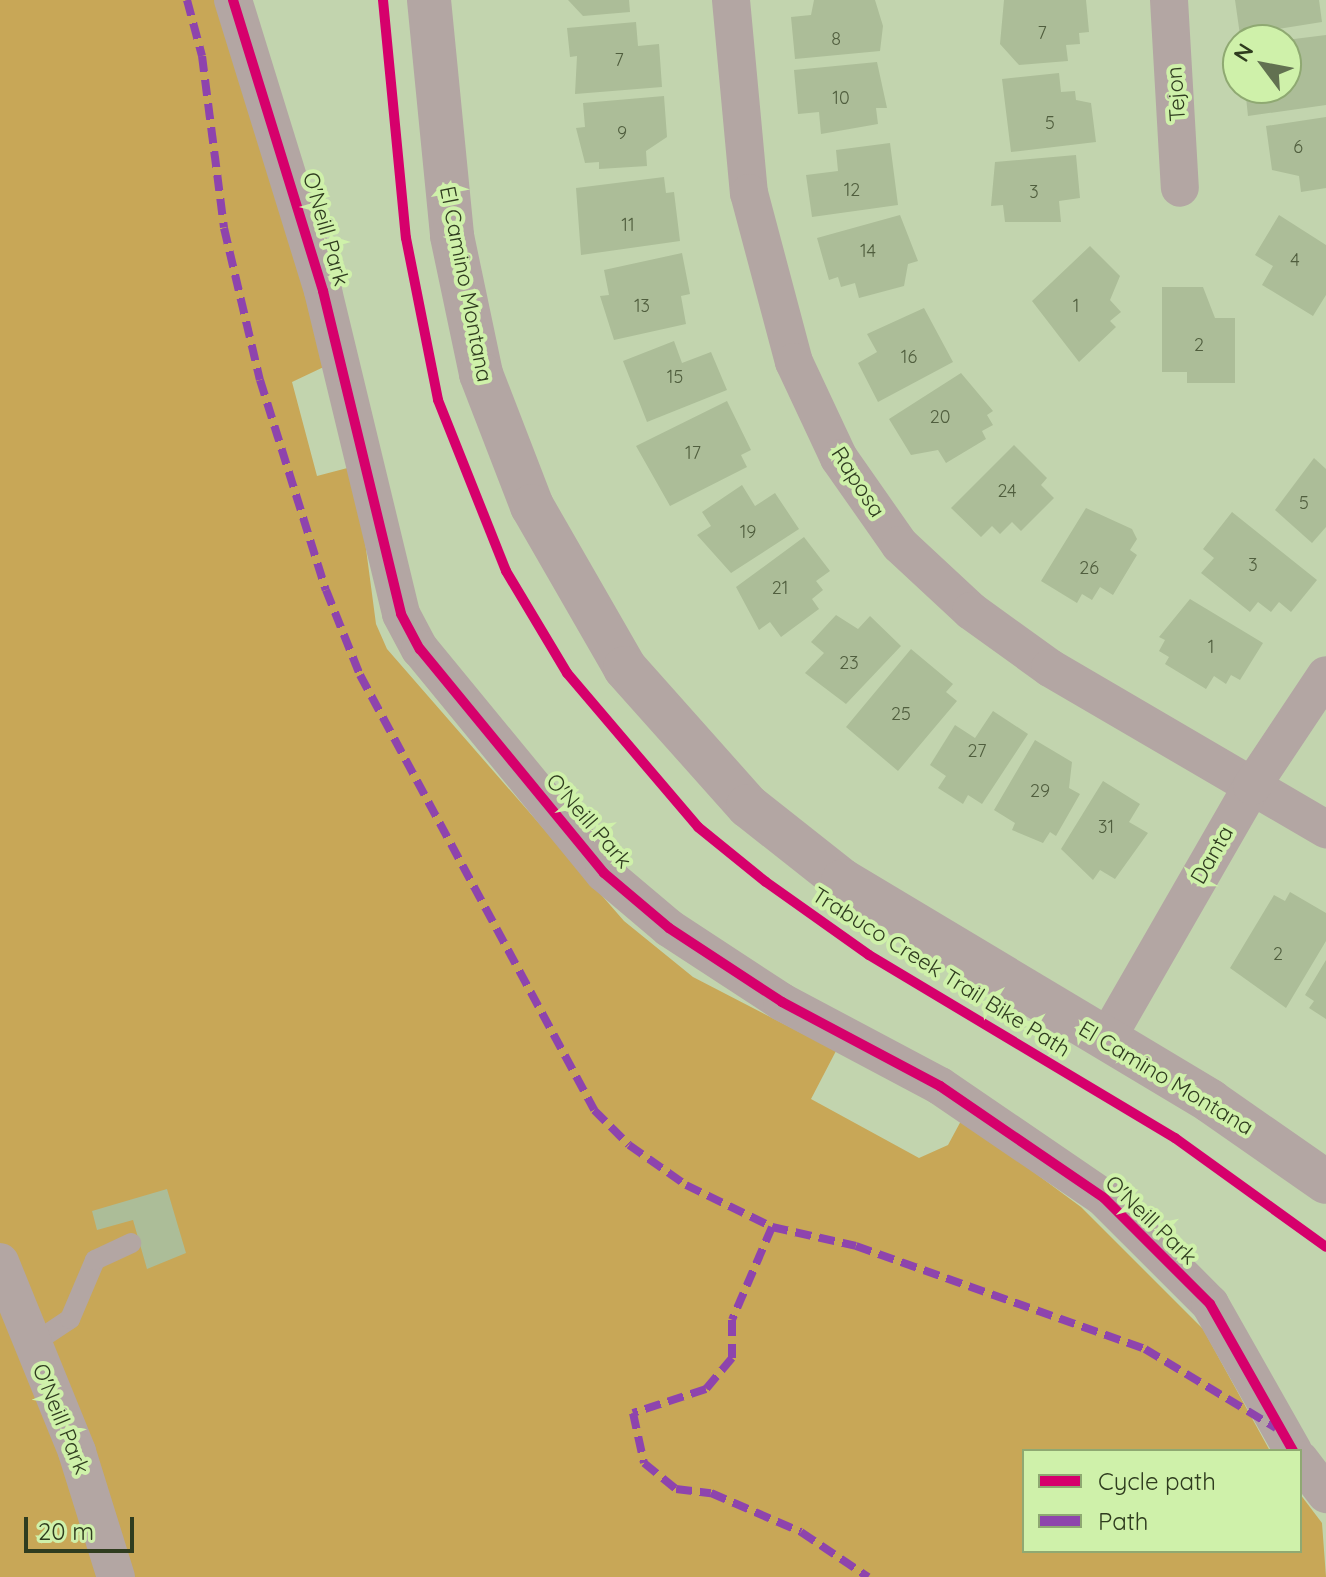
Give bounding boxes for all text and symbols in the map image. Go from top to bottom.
house number: 7 [1037,22,1047,44]
north arrow [1222,24,1302,104]
house number: 8 [831,28,841,50]
text: N [1227,38,1259,67]
house number: 7 [614,49,624,71]
street label: Tejon [1161,66,1191,122]
house number: 10 [832,87,850,109]
house number: 5 [1045,112,1055,134]
house number: 9 [617,122,627,144]
house number: 6 [1293,136,1303,158]
street label: O'Neill Park [297,169,355,289]
house number: 12 [844,179,860,201]
house number: 3 [1029,181,1039,203]
street label: El Camino Montana [434,184,498,384]
house number: 11 [621,214,635,236]
house number: 14 [860,240,876,262]
house number: 4 [1290,249,1300,271]
house number: 13 [634,295,650,317]
house number: 1 [1073,295,1079,317]
house number: 2 [1194,334,1204,356]
house number: 16 [901,346,917,368]
house number: 15 [667,366,683,388]
house number: 20 [930,406,950,428]
house number: 17 [685,442,701,464]
street label: Raposa [826,442,890,522]
house number: 24 [997,480,1017,502]
house number: 5 [1299,492,1309,514]
house number: 19 [740,521,756,543]
house number: 3 [1248,554,1258,576]
house number: 26 [1079,557,1099,579]
house number: 21 [772,577,788,599]
house number: 1 [1208,636,1214,658]
house number: 23 [839,652,859,674]
house number: 25 [891,703,911,725]
house number: 27 [968,740,986,762]
street label: O'Neill Park [541,768,637,874]
house number: 29 [1030,780,1050,802]
house number: 31 [1098,816,1114,838]
street label: Danta [1185,821,1239,889]
street label: Trabuco Creek Trail Bike Path [807,881,1075,1063]
house number: 2 [1273,943,1283,965]
street label: El Camino Montana [1074,1015,1258,1141]
street label: O'Neill Park [1100,1170,1202,1270]
street label: O'Neill Park [27,1360,95,1478]
legend [1022,1449,1302,1553]
text: Cycle path [1098,1466,1216,1496]
scale bar [28,1501,138,1551]
text: Path [1098,1506,1149,1536]
text: 20 m [38,1516,94,1546]

